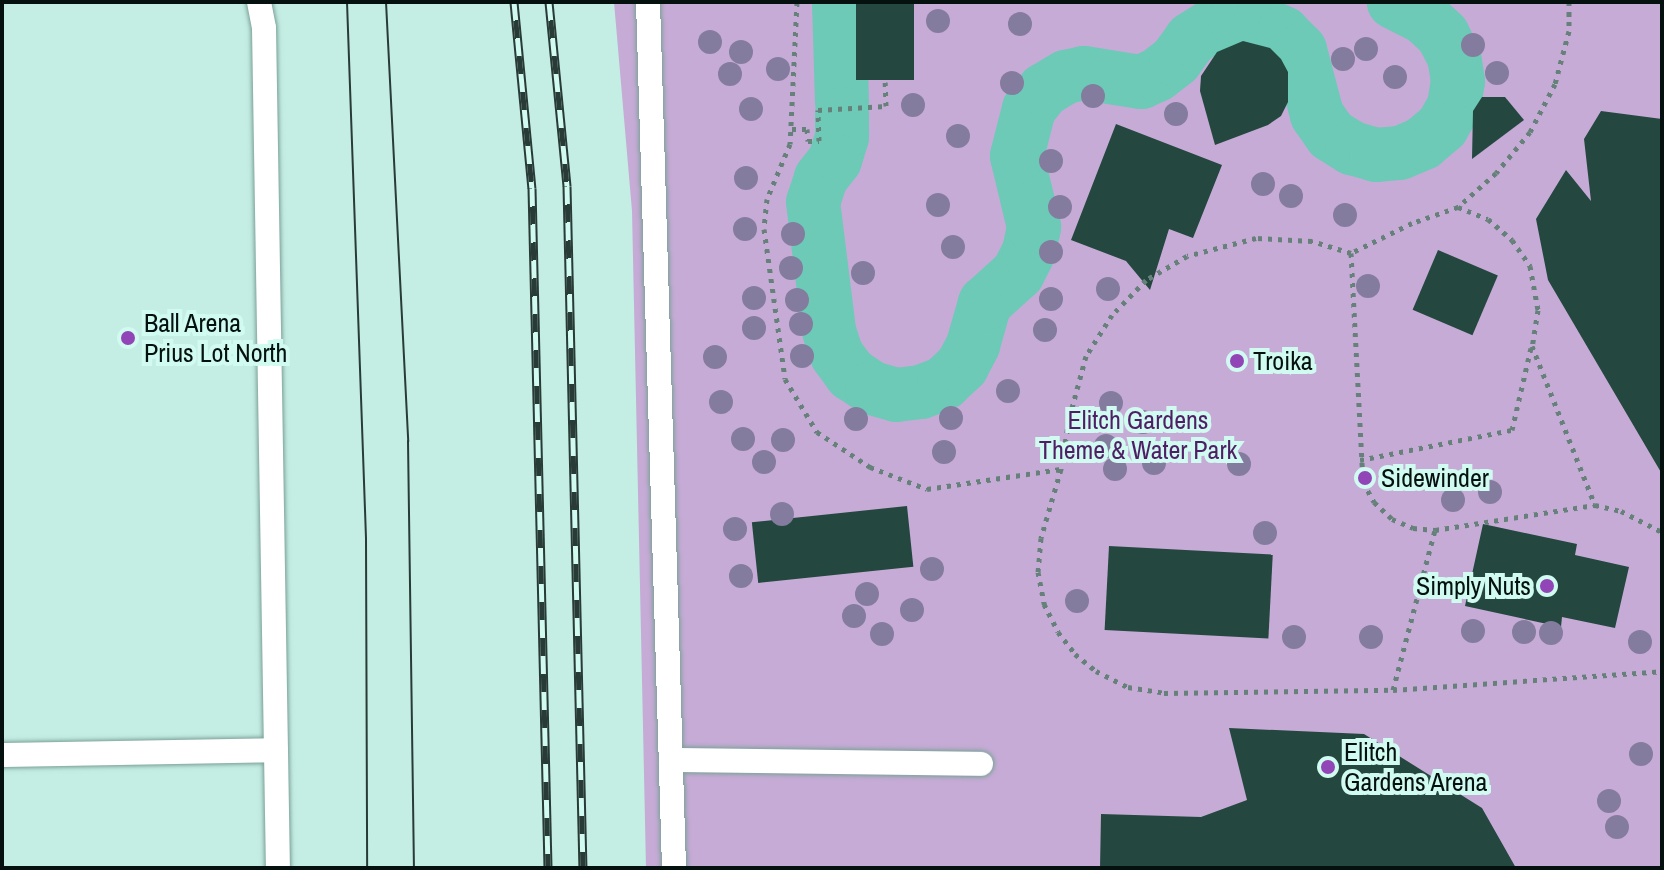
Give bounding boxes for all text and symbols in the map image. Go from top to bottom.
place label: Ball Arena Prius Lot North [144,307,287,368]
marker: Ball Arena Prius Lot North [119,329,137,347]
place label: Troika [1253,345,1313,377]
marker: Troika [1228,352,1246,370]
park label: Elitch Gardens Theme & Water Park [1039,404,1237,466]
place label: Sidewinder [1381,462,1489,494]
marker: Sidewinder [1356,469,1374,487]
place label: Simply Nuts [1416,570,1531,602]
marker: Simply Nuts [1538,577,1556,595]
place label: Elitch Gardens Arena [1344,736,1489,798]
marker: Elitch Gardens Arena [1319,758,1337,776]

